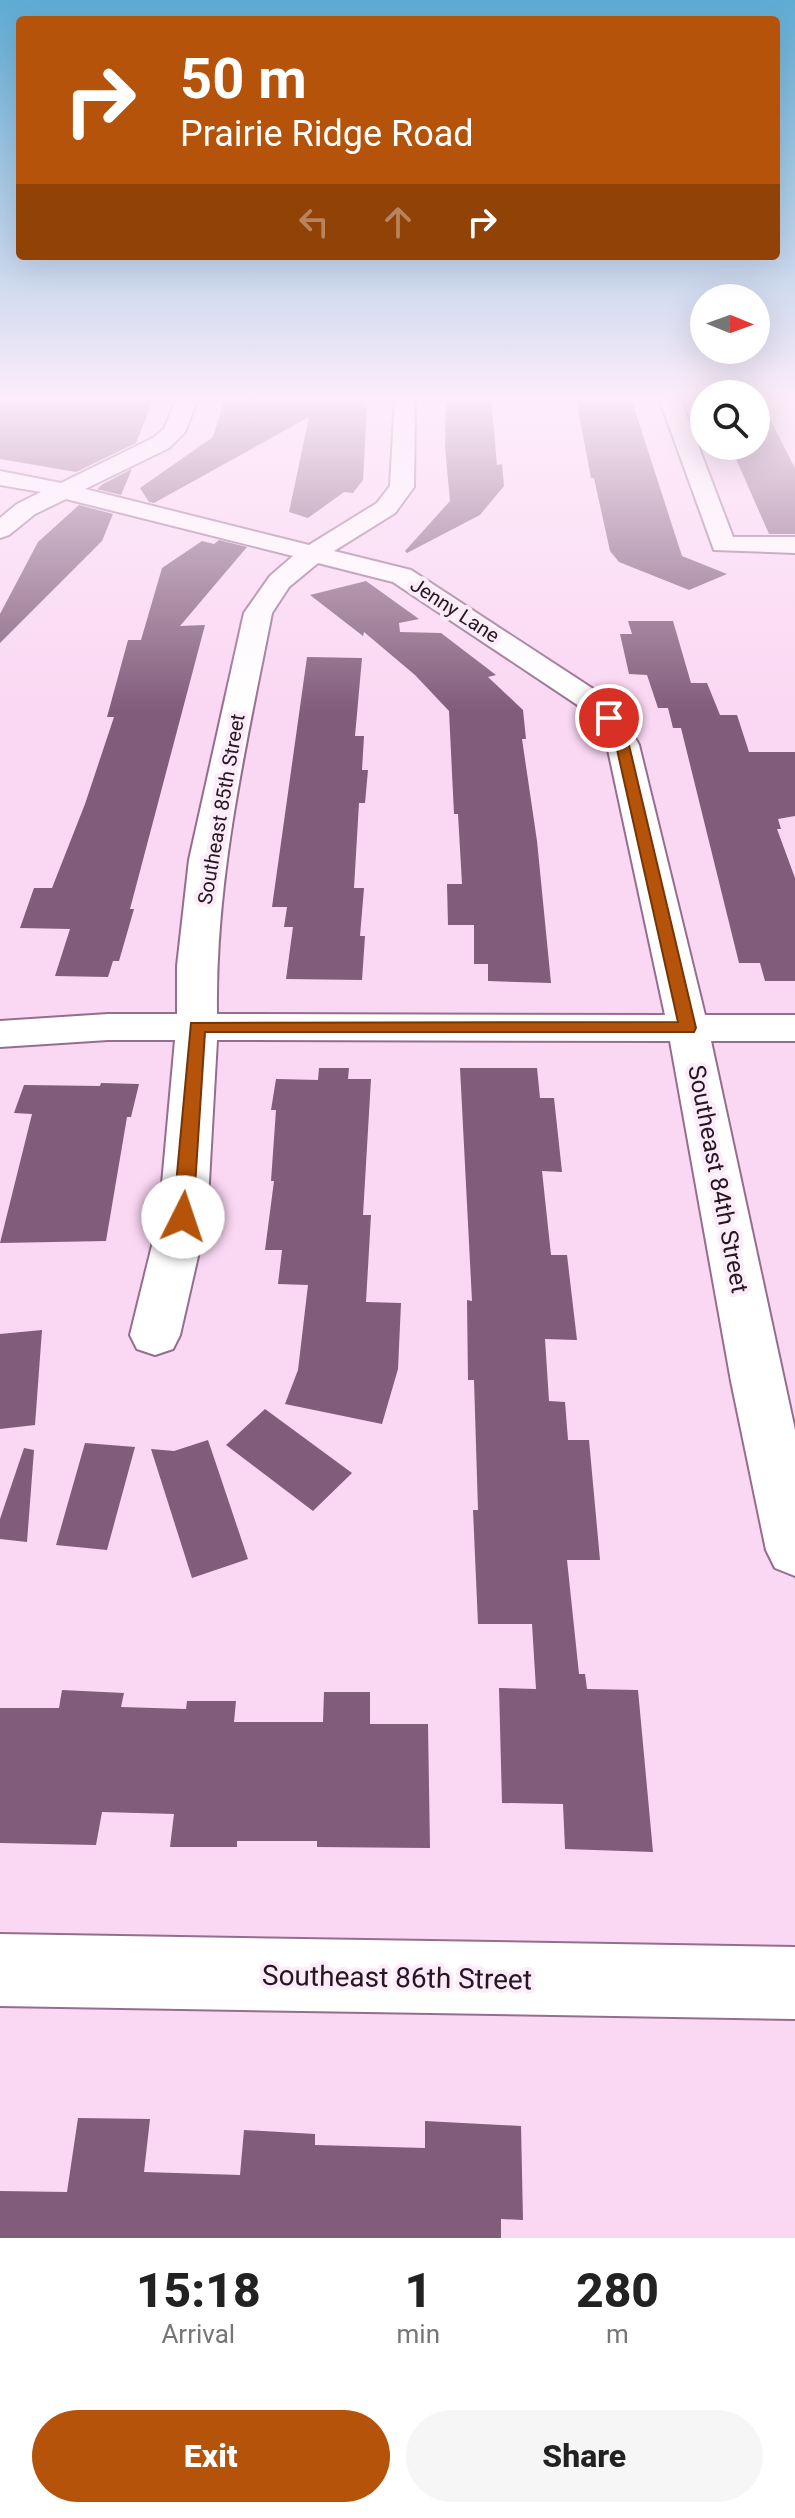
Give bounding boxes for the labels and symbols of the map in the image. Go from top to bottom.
north arrow [690,284,770,364]
street label: Jenny Lane [406,572,504,648]
pin [575,684,643,752]
street label: Southeast 85th Street [192,712,250,906]
street label: Southeast 84th Street [682,1063,754,1295]
position arrow [141,1175,225,1259]
street label: Southeast 86th Street [262,1959,532,1996]

